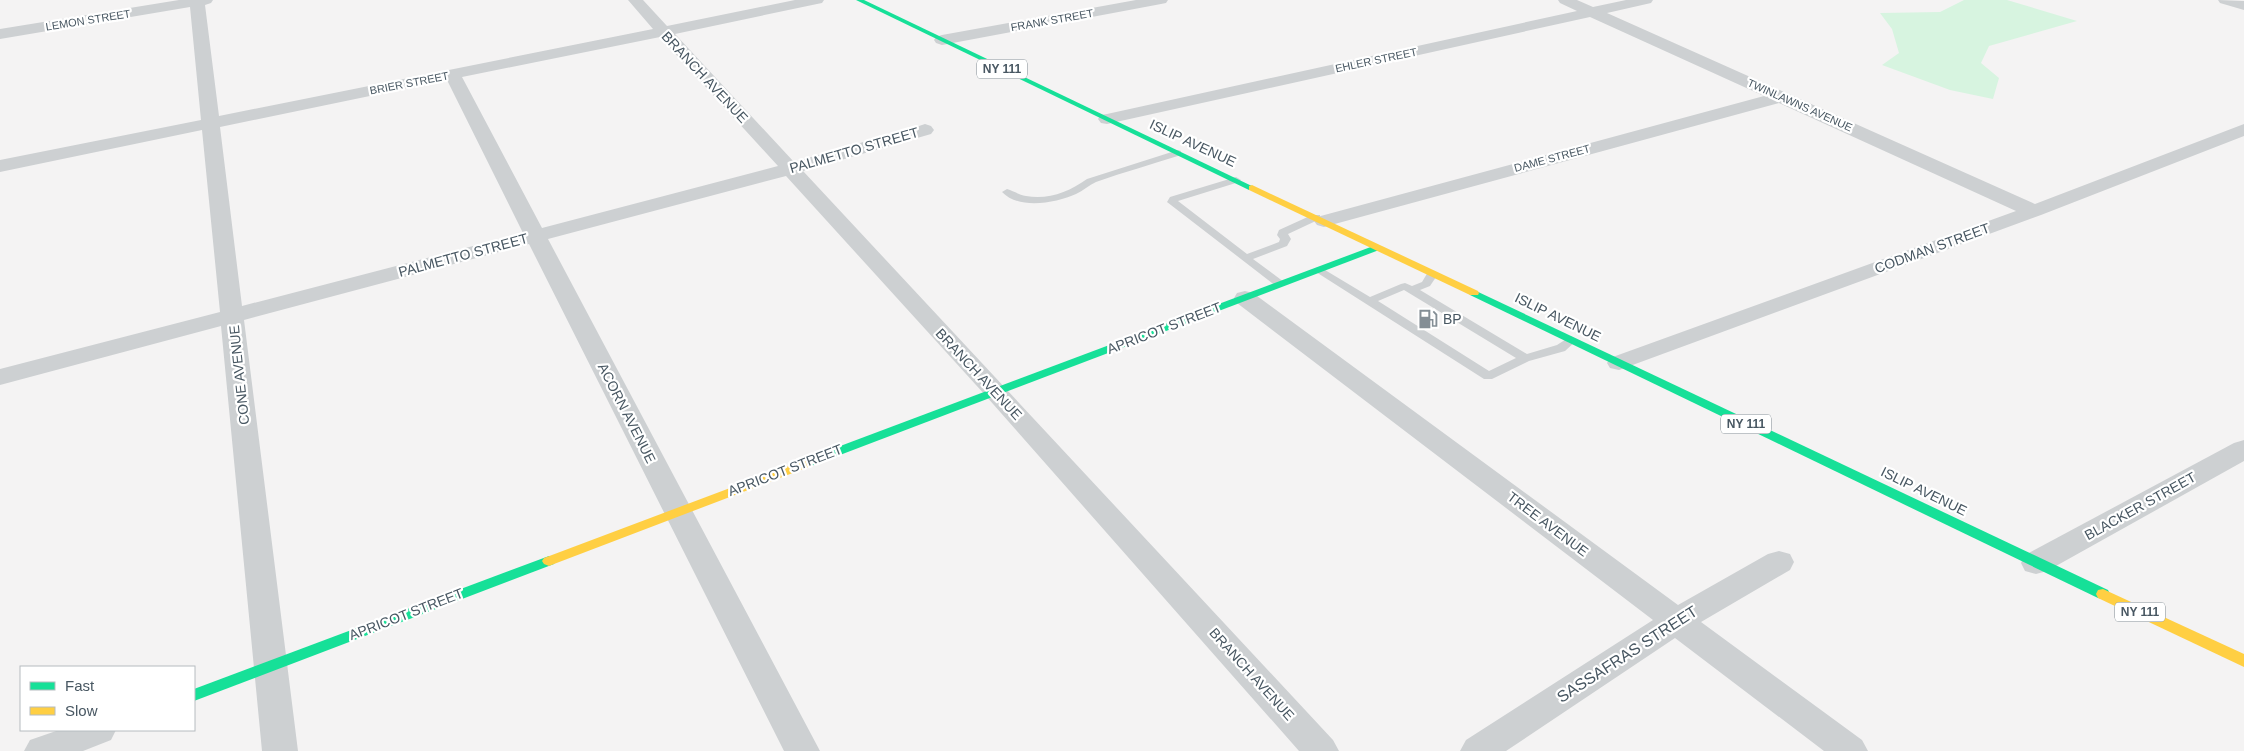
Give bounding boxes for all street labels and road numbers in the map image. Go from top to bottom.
street label: LEMON STREET [45,7,131,33]
street label: FRANK STREET [1010,7,1095,33]
street label: BRANCH AVENUE [659,28,751,126]
street label: EHLER STREET [1334,45,1418,75]
road number: NY 111 [977,60,1027,78]
street label: BRIER STREET [369,69,450,97]
street label: TWINLAWNS AVENUE [1746,76,1854,134]
street label: ISLIP AVENUE [1147,116,1239,170]
street label: PALMETTO STREET [788,124,921,176]
street label: DAME STREET [1513,142,1592,174]
street label: CODMAN STREET [1872,220,1992,276]
street label: PALMETTO STREET [397,230,530,280]
street label: ISLIP AVENUE [1512,289,1604,345]
street label: APRICOT STREET [1105,299,1224,357]
street label: CONE AVENUE [226,324,252,426]
street label: BRANCH AVENUE [933,325,1025,423]
street label: ACORN AVENUE [595,360,659,466]
road number: NY 111 [1721,414,1771,434]
street label: APRICOT STREET [726,441,845,499]
street label: ISLIP AVENUE [1878,463,1970,519]
street label: BLACKER STREET [2082,469,2199,543]
street label: TREE AVENUE [1504,488,1592,560]
street label: APRICOT STREET [347,585,466,643]
street label: SASSAFRAS STREET [1554,602,1700,706]
road number: NY 111 [2115,602,2165,622]
street label: BRANCH AVENUE [1206,625,1298,723]

